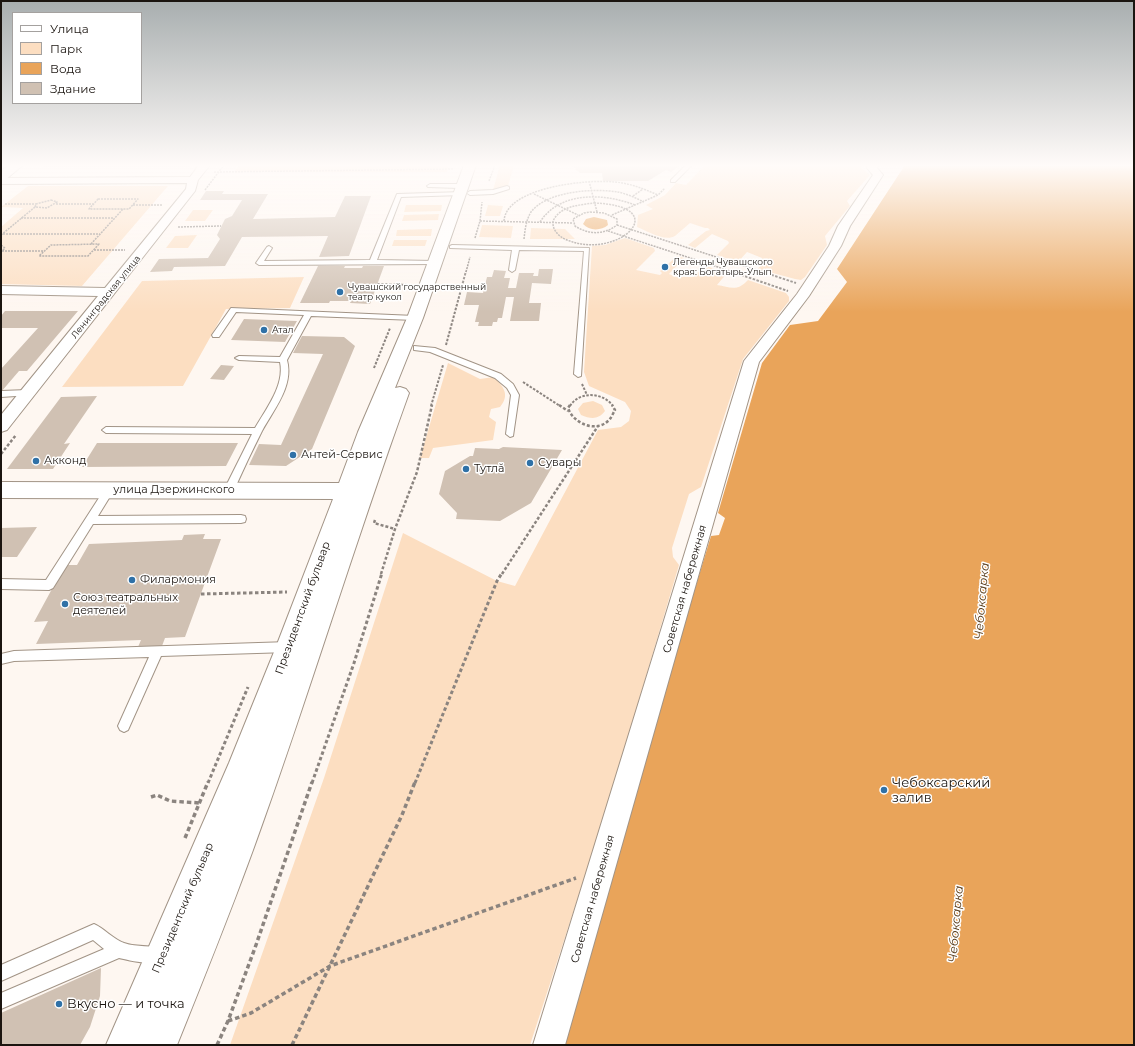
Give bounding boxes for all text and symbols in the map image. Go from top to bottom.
legend [12,12,142,104]
text: Улица [50,21,89,36]
text: Парк [50,41,82,56]
text: Вода [50,61,81,76]
text: Здание [50,81,96,96]
street label: Ленинградская улица [69,253,143,341]
place label: Легенды Чувашского края: Богатырь-Улып [673,257,773,278]
marker: Легенды Чувашского края: Богатырь-Улып [660,262,670,272]
place label: Чувашский государственный театр кукол [348,282,486,303]
marker: Чувашский государственный театр кукол [335,287,345,297]
marker: Атал [259,325,269,335]
place label: Атал [272,325,293,335]
place label: Антей-Сервис [301,448,383,462]
marker: Антей-Сервис [288,450,298,460]
place label: Акконд [44,454,86,468]
marker: Акконд [31,456,41,466]
place label: Сувары [538,456,581,470]
marker: Сувары [525,458,535,468]
place label: Тутлӑ [474,462,504,476]
marker: Тутлӑ [461,464,471,474]
street label: улица Дзержинского [113,483,235,497]
street label: Советская набережная [660,523,710,655]
street label: Президентский бульвар [273,540,333,676]
water label: Чебоксарка [971,562,993,640]
place label: Филармония [140,573,216,587]
marker: Филармония [127,575,137,585]
place label: Союз театральных деятелей [73,591,178,617]
marker: Союз театральных деятелей [60,599,70,609]
place label: Чебоксарский залив [892,775,990,806]
marker: Чебоксарский залив [879,785,889,795]
street label: Советская набережная [568,833,618,965]
street label: Президентский бульвар [149,841,217,975]
water label: Чебоксарка [945,885,967,963]
place label: Вкусно — и точка [67,996,185,1012]
marker: Вкусно — и точка [54,999,64,1009]

